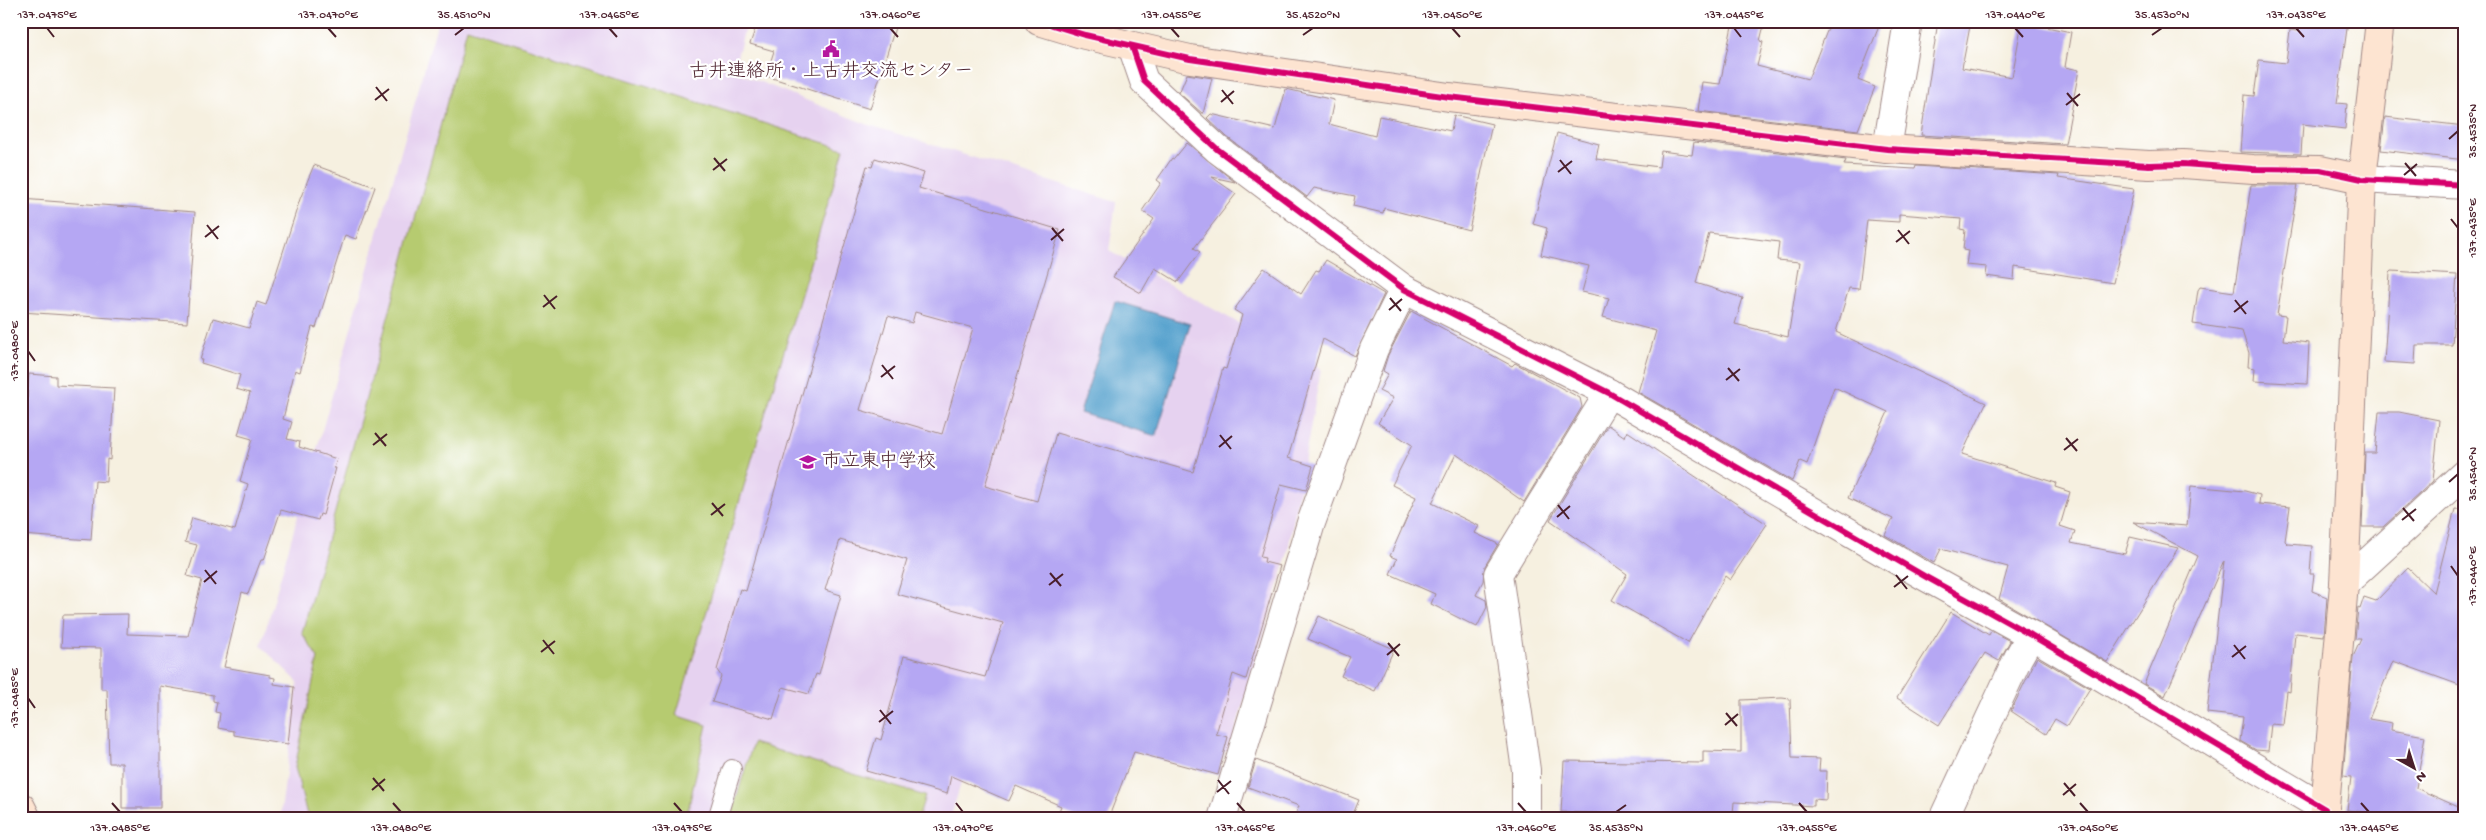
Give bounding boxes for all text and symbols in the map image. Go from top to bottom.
text: 137.0475°E [16,9,77,23]
text: 137.0470°E [297,9,358,23]
text: 35.4510°N [436,9,491,23]
text: 137.0465°E [579,9,639,23]
text: 137.0460°E [859,9,920,23]
text: 137.0455°E [1140,9,1201,23]
text: 35.4520°N [1285,9,1340,23]
text: 137.0450°E [1421,9,1482,23]
text: 137.0445°E [1704,9,1764,23]
text: 137.0440°E [1985,9,2045,23]
text: 35.4530°N [2134,9,2189,23]
text: 137.0435°E [2266,9,2326,23]
public building icon: 古井連絡所・上古井交流センター [821,39,841,59]
place label: 古井連絡所・上古井交流センター [689,60,973,84]
text: 35.4535°N [2467,104,2481,159]
text: 137.0435°E [2467,198,2481,259]
text: 137.0480°E [9,321,23,382]
text: 35.4540°N [2467,447,2481,502]
place label: 市立東中学校 [822,450,936,474]
school or university icon: 市立東中学校 [798,452,818,472]
text: 137.0440°E [2467,546,2481,606]
text: 137.0485°E [9,668,23,729]
north arrow [2388,742,2438,792]
text: N [2412,767,2430,786]
text: 137.0485°E [89,822,150,836]
text: 137.0480°E [370,822,431,836]
text: 137.0475°E [651,822,712,836]
text: 137.0470°E [932,822,993,836]
text: 137.0465°E [1215,822,1275,836]
text: 137.0460°E [1495,822,1556,836]
text: 35.4535°N [1588,822,1643,836]
text: 137.0455°E [1776,822,1837,836]
text: 137.0450°E [2057,822,2118,836]
text: 137.0445°E [2339,822,2399,836]

